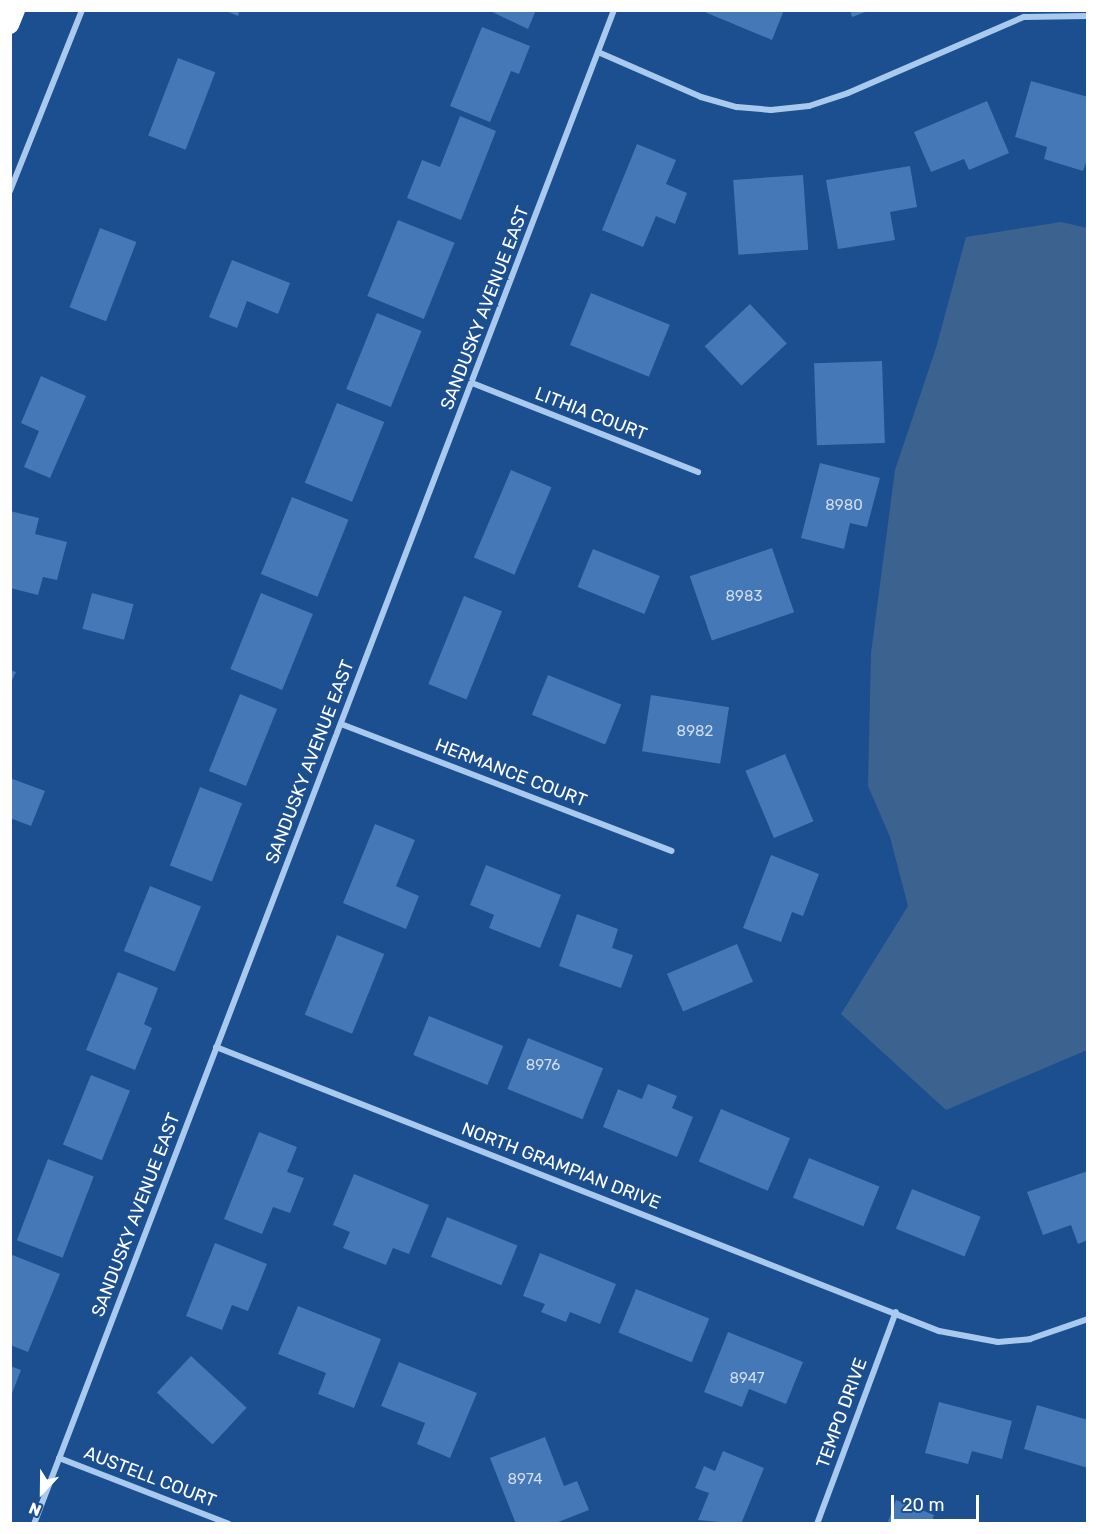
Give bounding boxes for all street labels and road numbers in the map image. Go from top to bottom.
street label: SANDUSKY AVENUE EAST [436,203,534,413]
street label: LITHIA COURT [532,383,650,445]
street label: SANDUSKY AVENUE EAST [261,657,359,867]
street label: HERMANCE COURT [432,734,590,812]
street label: SANDUSKY AVENUE EAST [87,1110,185,1320]
street label: NORTH GRAMPIAN DRIVE [458,1118,664,1214]
street label: TEMPO DRIVE [812,1355,872,1471]
street label: AUSTELL COURT [81,1442,219,1512]

